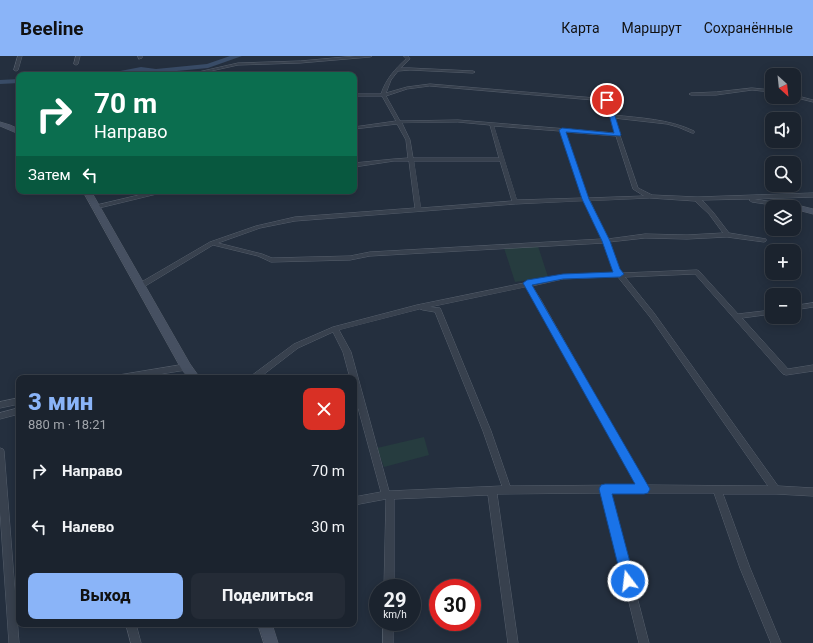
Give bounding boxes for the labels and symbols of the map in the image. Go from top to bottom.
north arrow [765,68,801,104]
pin [590,83,624,117]
position arrow [607,560,649,602]
speed limit sign: 30 [429,579,481,631]

